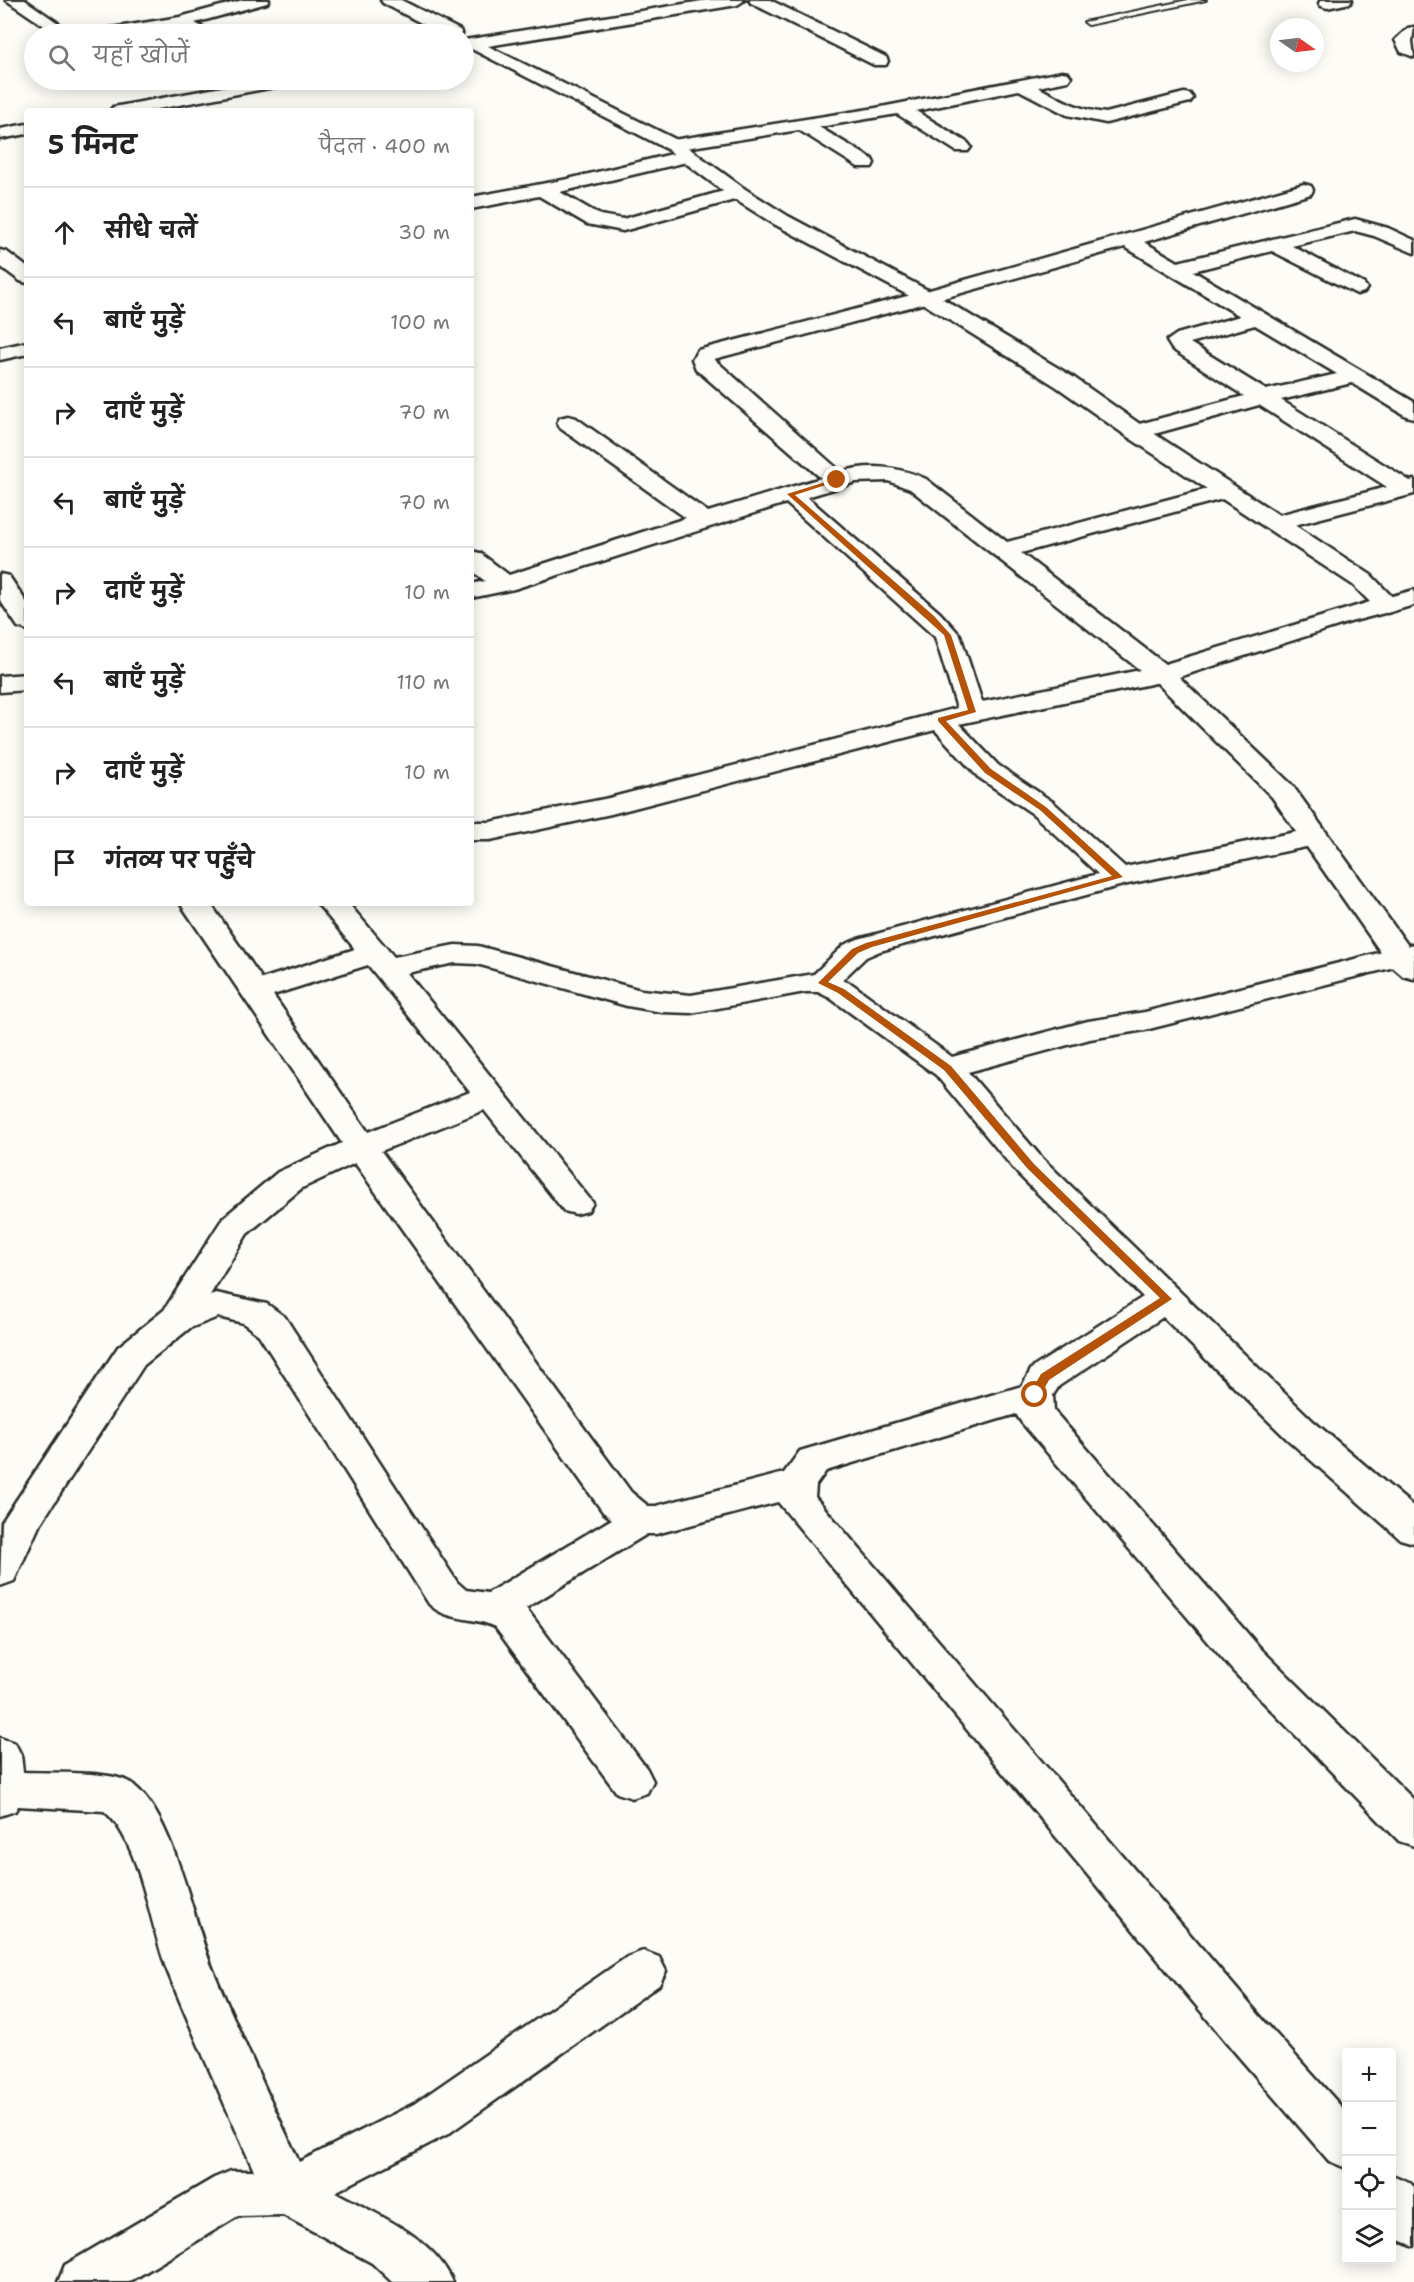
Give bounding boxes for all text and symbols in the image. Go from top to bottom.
north arrow [1270,18,1324,72]
search box [24,24,474,90]
icon: search [45,41,78,74]
text: यहाँ खोजें [93,41,189,70]
text: 5 मिनट [48,127,136,162]
text: पैदल · 400 m [319,133,450,159]
icon: ahead [48,216,81,249]
text: सीधे चलें [105,216,197,245]
text: 30 m [398,219,450,245]
icon: left [48,306,81,339]
text: बाएँ मुड़ें [105,306,184,335]
text: 100 m [390,309,450,335]
icon: right [48,396,81,429]
text: दाएँ मुड़ें [105,396,184,425]
text: 70 m [398,399,450,425]
route end [823,466,849,492]
icon: left [48,486,81,519]
text: बाएँ मुड़ें [105,486,184,515]
text: 70 m [398,489,450,515]
icon: right [48,576,81,609]
text: दाएँ मुड़ें [105,576,184,605]
text: 10 m [404,579,450,605]
icon: left [48,666,81,699]
text: बाएँ मुड़ें [105,666,184,695]
text: 110 m [396,669,450,695]
icon: right [48,756,81,789]
text: दाएँ मुड़ें [105,756,184,785]
text: 10 m [404,759,450,785]
icon: arrive [48,846,81,879]
text: गंतव्य पर पहुँचे [105,846,254,875]
route start [1021,1381,1047,1407]
map controls [1342,2048,1396,2264]
button: + [1342,2048,1396,2102]
button: − [1342,2102,1396,2156]
button: locate [1342,2156,1396,2210]
button: layers [1342,2210,1396,2264]

